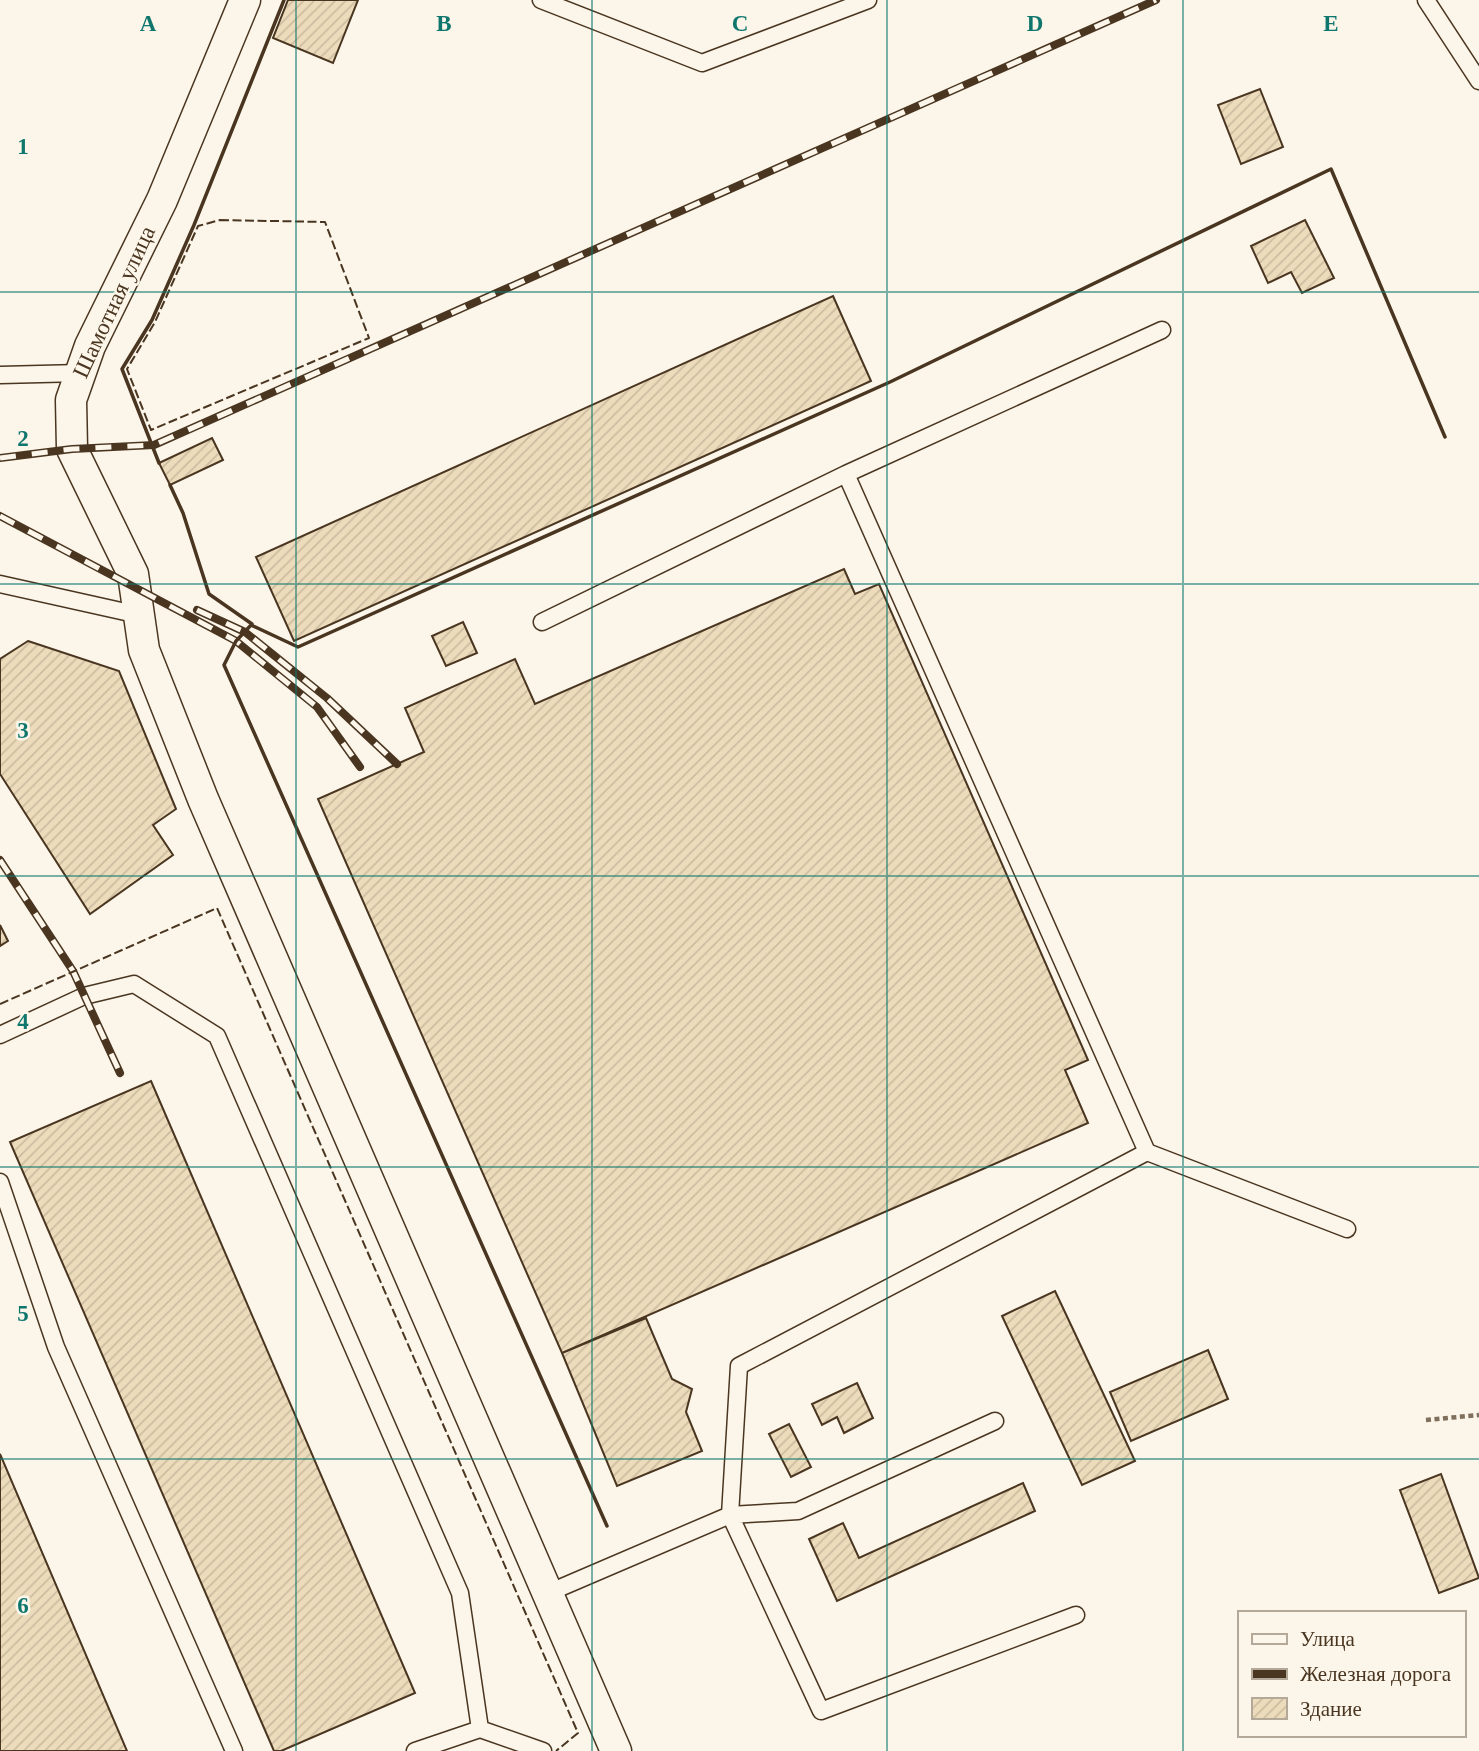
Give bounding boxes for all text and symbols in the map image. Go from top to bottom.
text: A [140,11,157,36]
text: B [436,11,452,36]
text: C [732,11,748,36]
text: D [1027,11,1043,36]
text: E [1323,11,1339,36]
text: 1 [17,134,29,159]
street label: Шамотная улица [68,222,160,382]
text: 2 [17,426,29,451]
text: 3 [17,718,29,743]
text: 4 [17,1009,29,1034]
text: 5 [17,1301,29,1326]
text: 6 [17,1593,29,1618]
legend [1238,1611,1465,1737]
text: Улица [1300,1627,1355,1651]
text: Железная дорога [1300,1662,1452,1686]
text: Здание [1300,1697,1362,1721]

